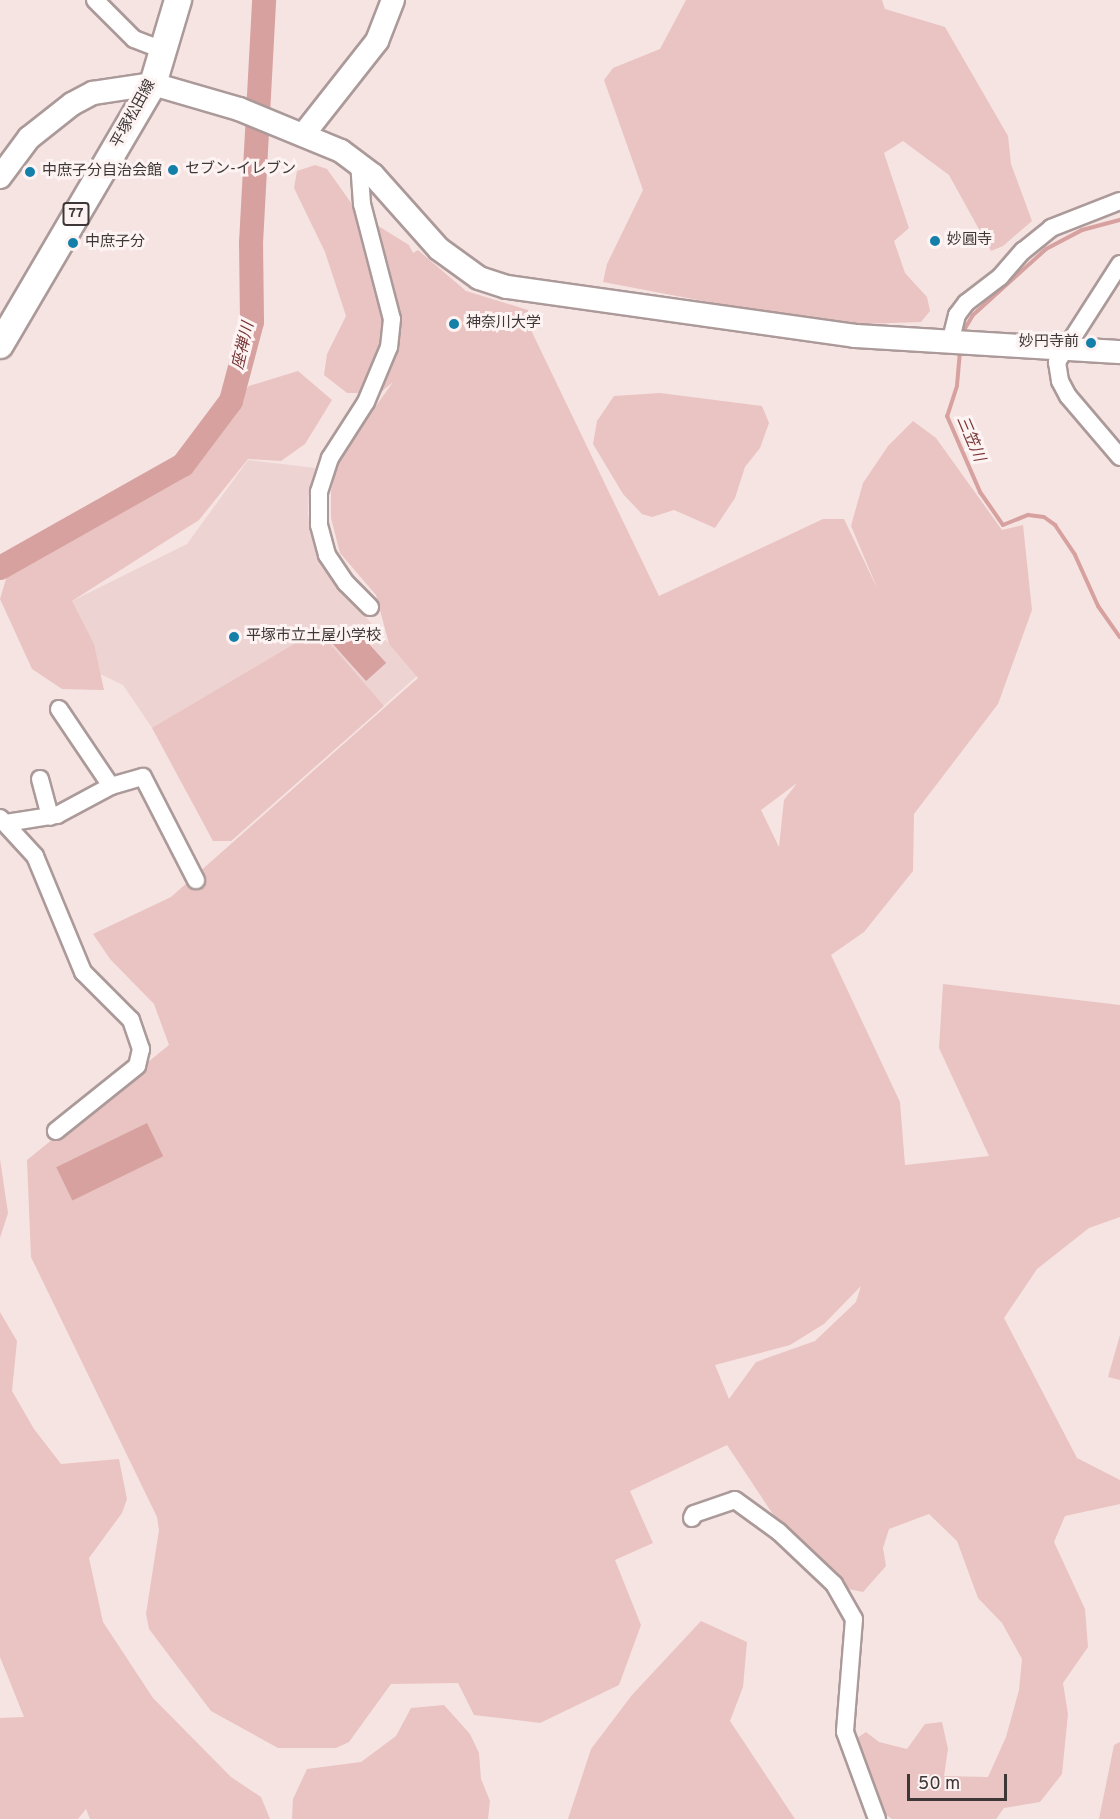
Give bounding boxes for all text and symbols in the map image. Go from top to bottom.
street label: 平塚松田線 [108,77,160,151]
place label: セブン-イレブン [185,161,296,179]
place label: 中庶子分自治会館 [42,163,162,181]
marker: セブン-イレブン [166,163,180,177]
marker: 中庶子分自治会館 [23,165,37,179]
road number: 77 [62,203,90,225]
place label: 妙圓寺 [947,232,992,250]
place label: 中庶子分 [85,234,145,252]
marker: 妙圓寺 [928,234,942,248]
marker: 中庶子分 [66,236,80,250]
place label: 神奈川大学 [466,315,541,333]
marker: 神奈川大学 [447,317,461,331]
water label: 座禅川 [229,320,259,372]
place label: 妙円寺前 [1019,334,1079,352]
marker: 妙円寺前 [1084,336,1098,350]
water label: 三笠川 [952,413,988,465]
place label: 平塚市立土屋小学校 [246,628,381,646]
marker: 平塚市立土屋小学校 [227,630,241,644]
scale bar [910,1762,1010,1800]
text: 50 m [918,1773,960,1796]

